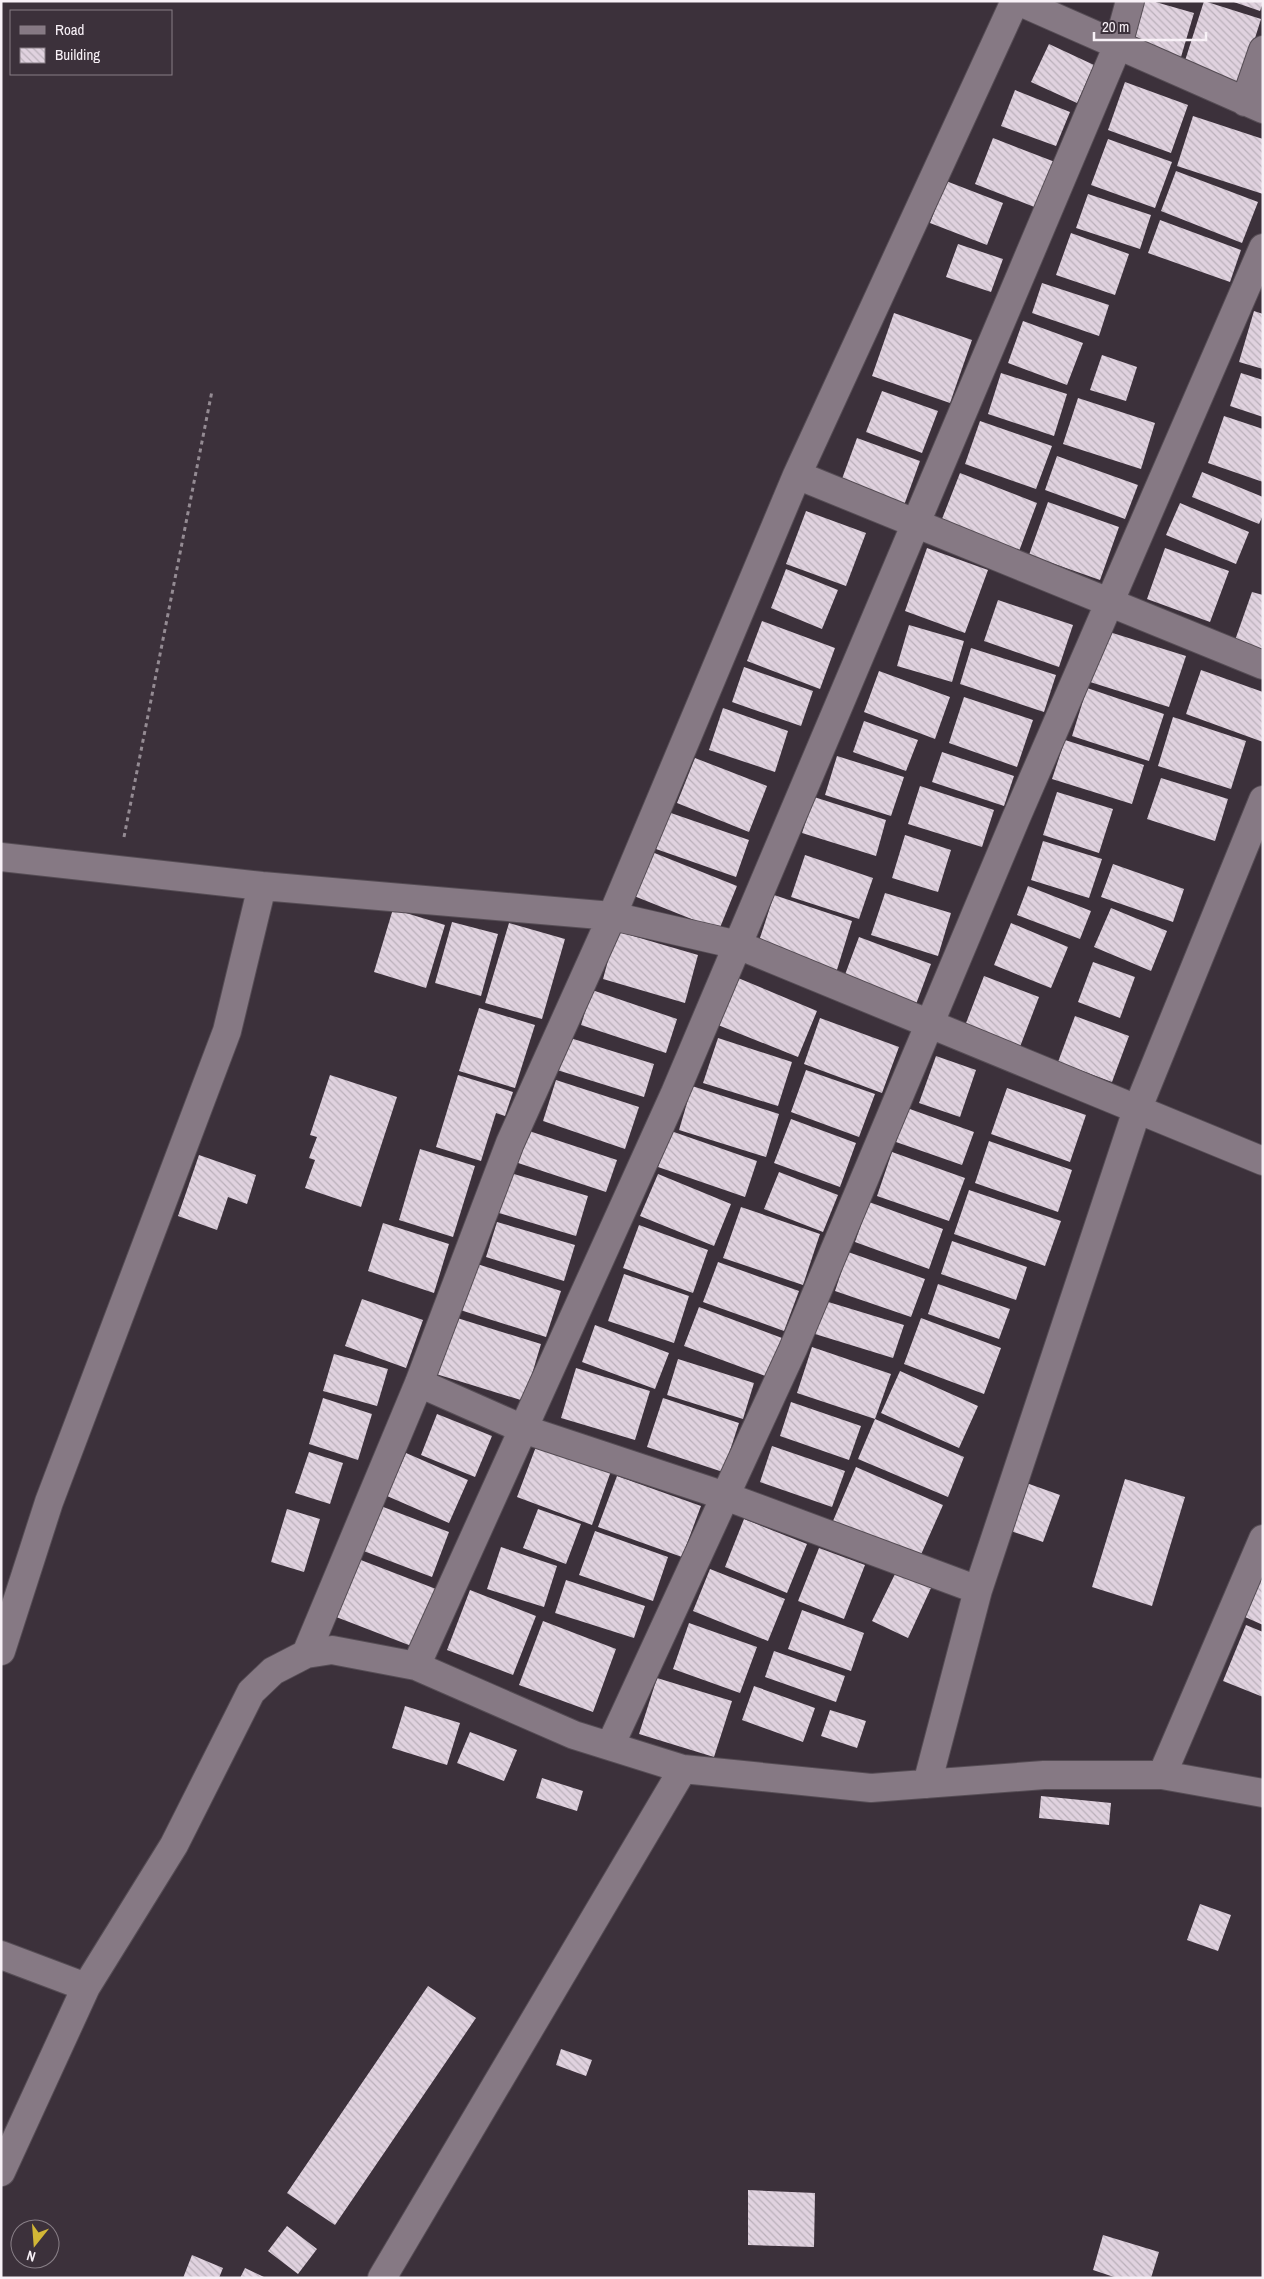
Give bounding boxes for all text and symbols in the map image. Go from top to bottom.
legend [10,10,172,75]
scale bar [1094,10,1206,42]
text: 20 m [1102,16,1129,37]
text: Road [55,19,84,40]
text: Building [55,44,100,65]
north arrow [10,2219,60,2269]
text: N [25,2247,38,2266]

